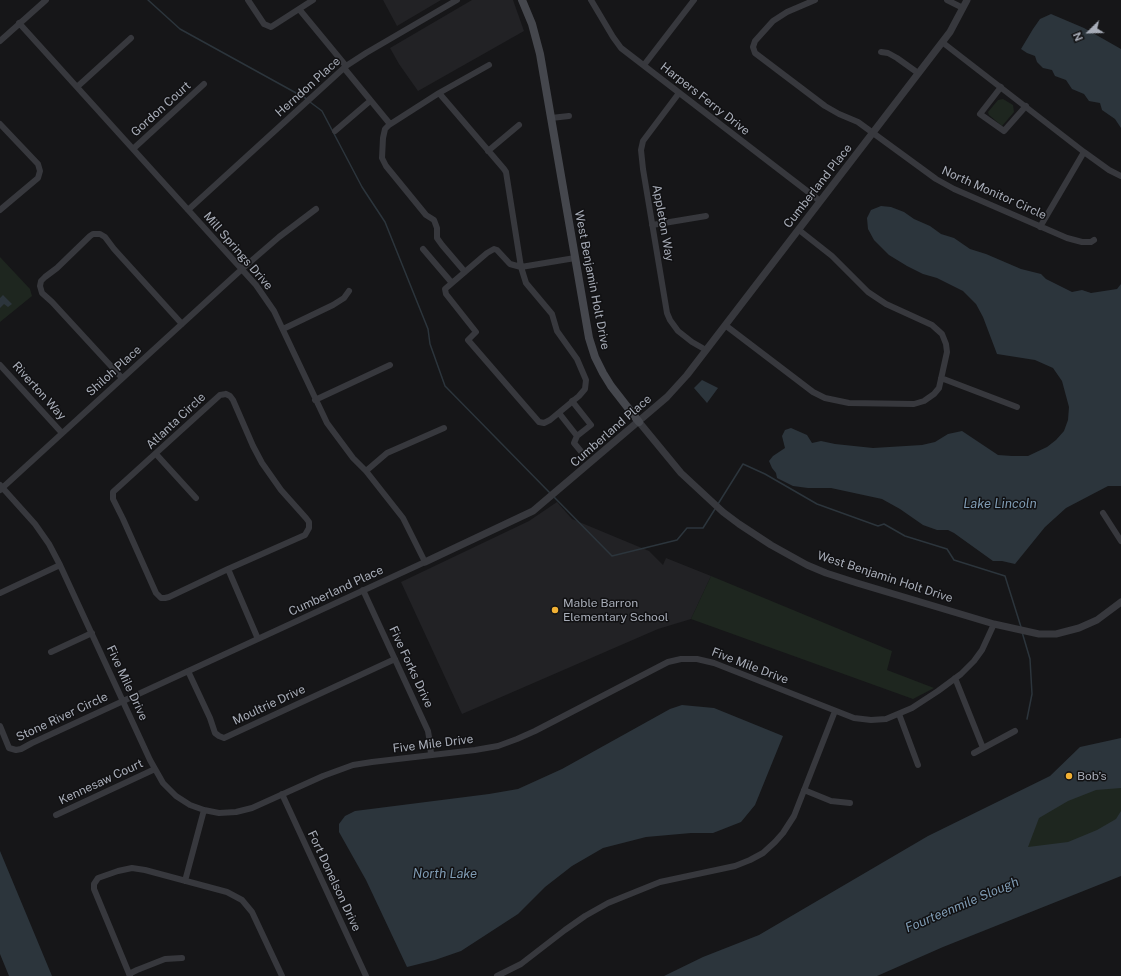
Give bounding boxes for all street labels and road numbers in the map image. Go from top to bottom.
street label: Herndon Place [273,54,343,120]
street label: Harpers Ferry Drive [657,60,753,138]
street label: Gordon Court [128,78,194,140]
street label: Cumberland Place [781,141,855,231]
street label: North Monitor Circle [939,163,1049,223]
street label: Appleton Way [649,184,677,262]
street label: Mill Springs Drive [200,209,276,293]
street label: West Benjamin Holt Drive [571,209,613,351]
street label: Shiloh Place [84,343,144,399]
street label: Riverton Way [9,359,69,423]
street label: Atlanta Circle [143,390,209,452]
street label: Cumberland Place [568,392,654,470]
street label: West Benjamin Holt Drive [816,548,954,606]
street label: Cumberland Place [286,563,386,619]
street label: Five Forks Drive [386,624,436,710]
street label: Five Mile Drive [103,643,151,723]
street label: Five Mile Drive [710,645,790,687]
street label: Moultrie Drive [230,682,308,728]
street label: Stone River Circle [14,689,110,745]
street label: Five Mile Drive [392,732,474,756]
street label: Kennesaw Court [57,756,145,808]
street label: Fort Donelson Drive [304,828,364,934]

